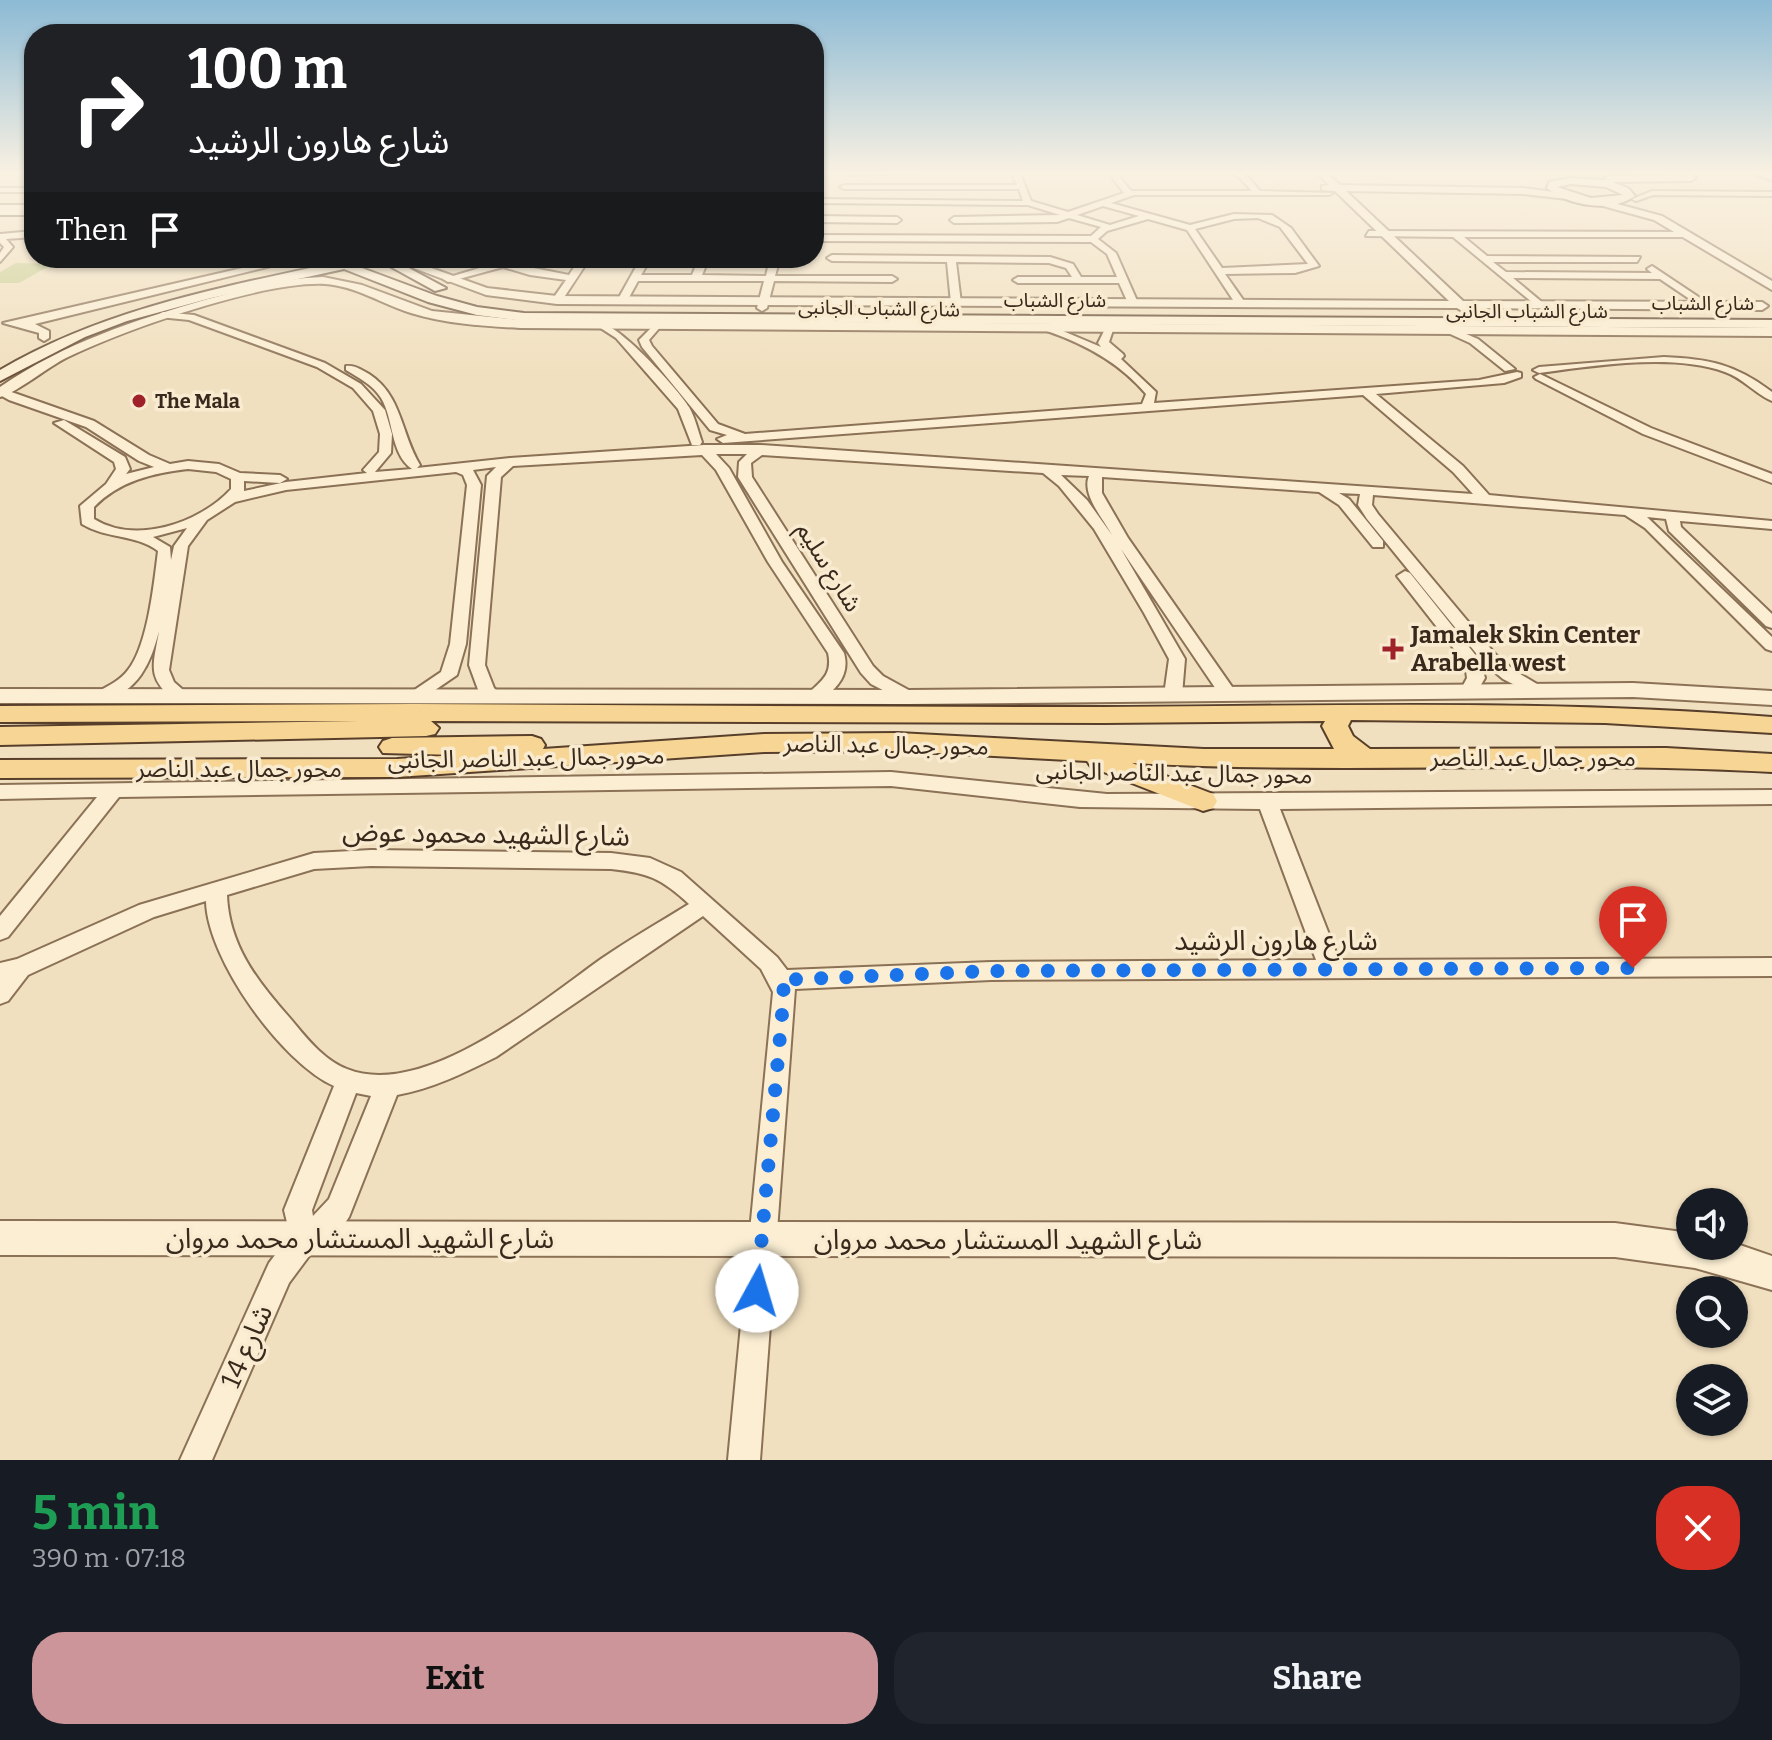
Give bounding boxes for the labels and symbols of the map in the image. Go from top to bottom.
street label: شارع الشباب [1004,288,1106,315]
street label: شارع الشباب [1652,291,1754,318]
street label: شارع الشباب الجانبى [798,295,960,324]
street label: شارع الشباب الجانبى [1446,299,1608,326]
place label: The Mala [155,389,240,413]
marker: The Mala [130,392,148,410]
street label: شارع سليم [788,517,867,618]
place label: Jamalek Skin Center Arabella west [1409,621,1640,677]
marker: Jamalek Skin Center Arabella west [1382,638,1404,660]
street label: محور جمال عبد الناصر [782,729,989,761]
street label: محور جمال عبد الناصر الجانبى [387,742,665,774]
street label: محور جمال عبد الناصر [1429,744,1636,772]
street label: محور جمال عبد الناصر [135,755,342,783]
street label: محور جمال عبد الناصر الجانبى [1035,757,1313,789]
street label: شارع الشهيد محمود عوض [342,814,630,857]
pin [1599,886,1667,968]
street label: شارع هارون الرشيد [1174,924,1378,961]
street label: شارع الشهيد المستشار محمد مروان [166,1222,554,1259]
street label: شارع الشهيد المستشار محمد مروان [814,1223,1202,1260]
position arrow [715,1249,799,1333]
street label: شارع 14 [214,1299,283,1395]

